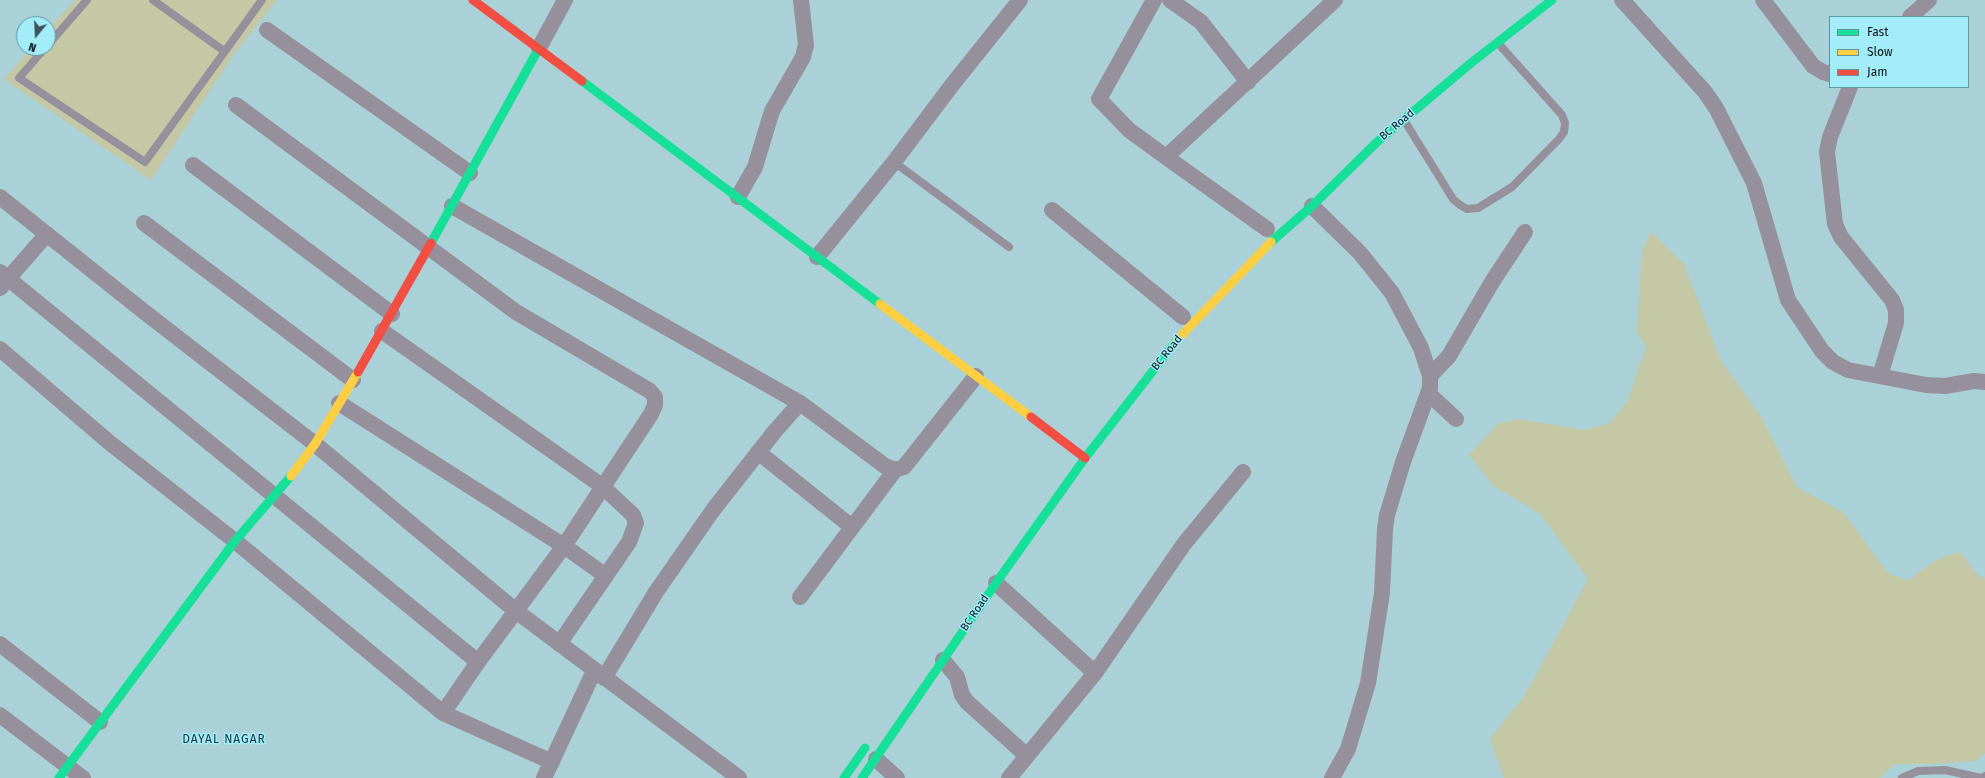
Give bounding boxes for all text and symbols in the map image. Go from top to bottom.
north arrow [16,16,56,56]
legend [1829,16,1969,88]
text: Fast [1867,25,1889,39]
text: N [27,40,38,54]
text: Slow [1867,45,1893,59]
text: Jam [1867,65,1887,79]
street label: BC Road [1377,107,1417,143]
street label: BC Road [1149,333,1185,373]
street label: BC Road [958,592,992,634]
district label: DAYAL NAGAR [182,733,266,747]

